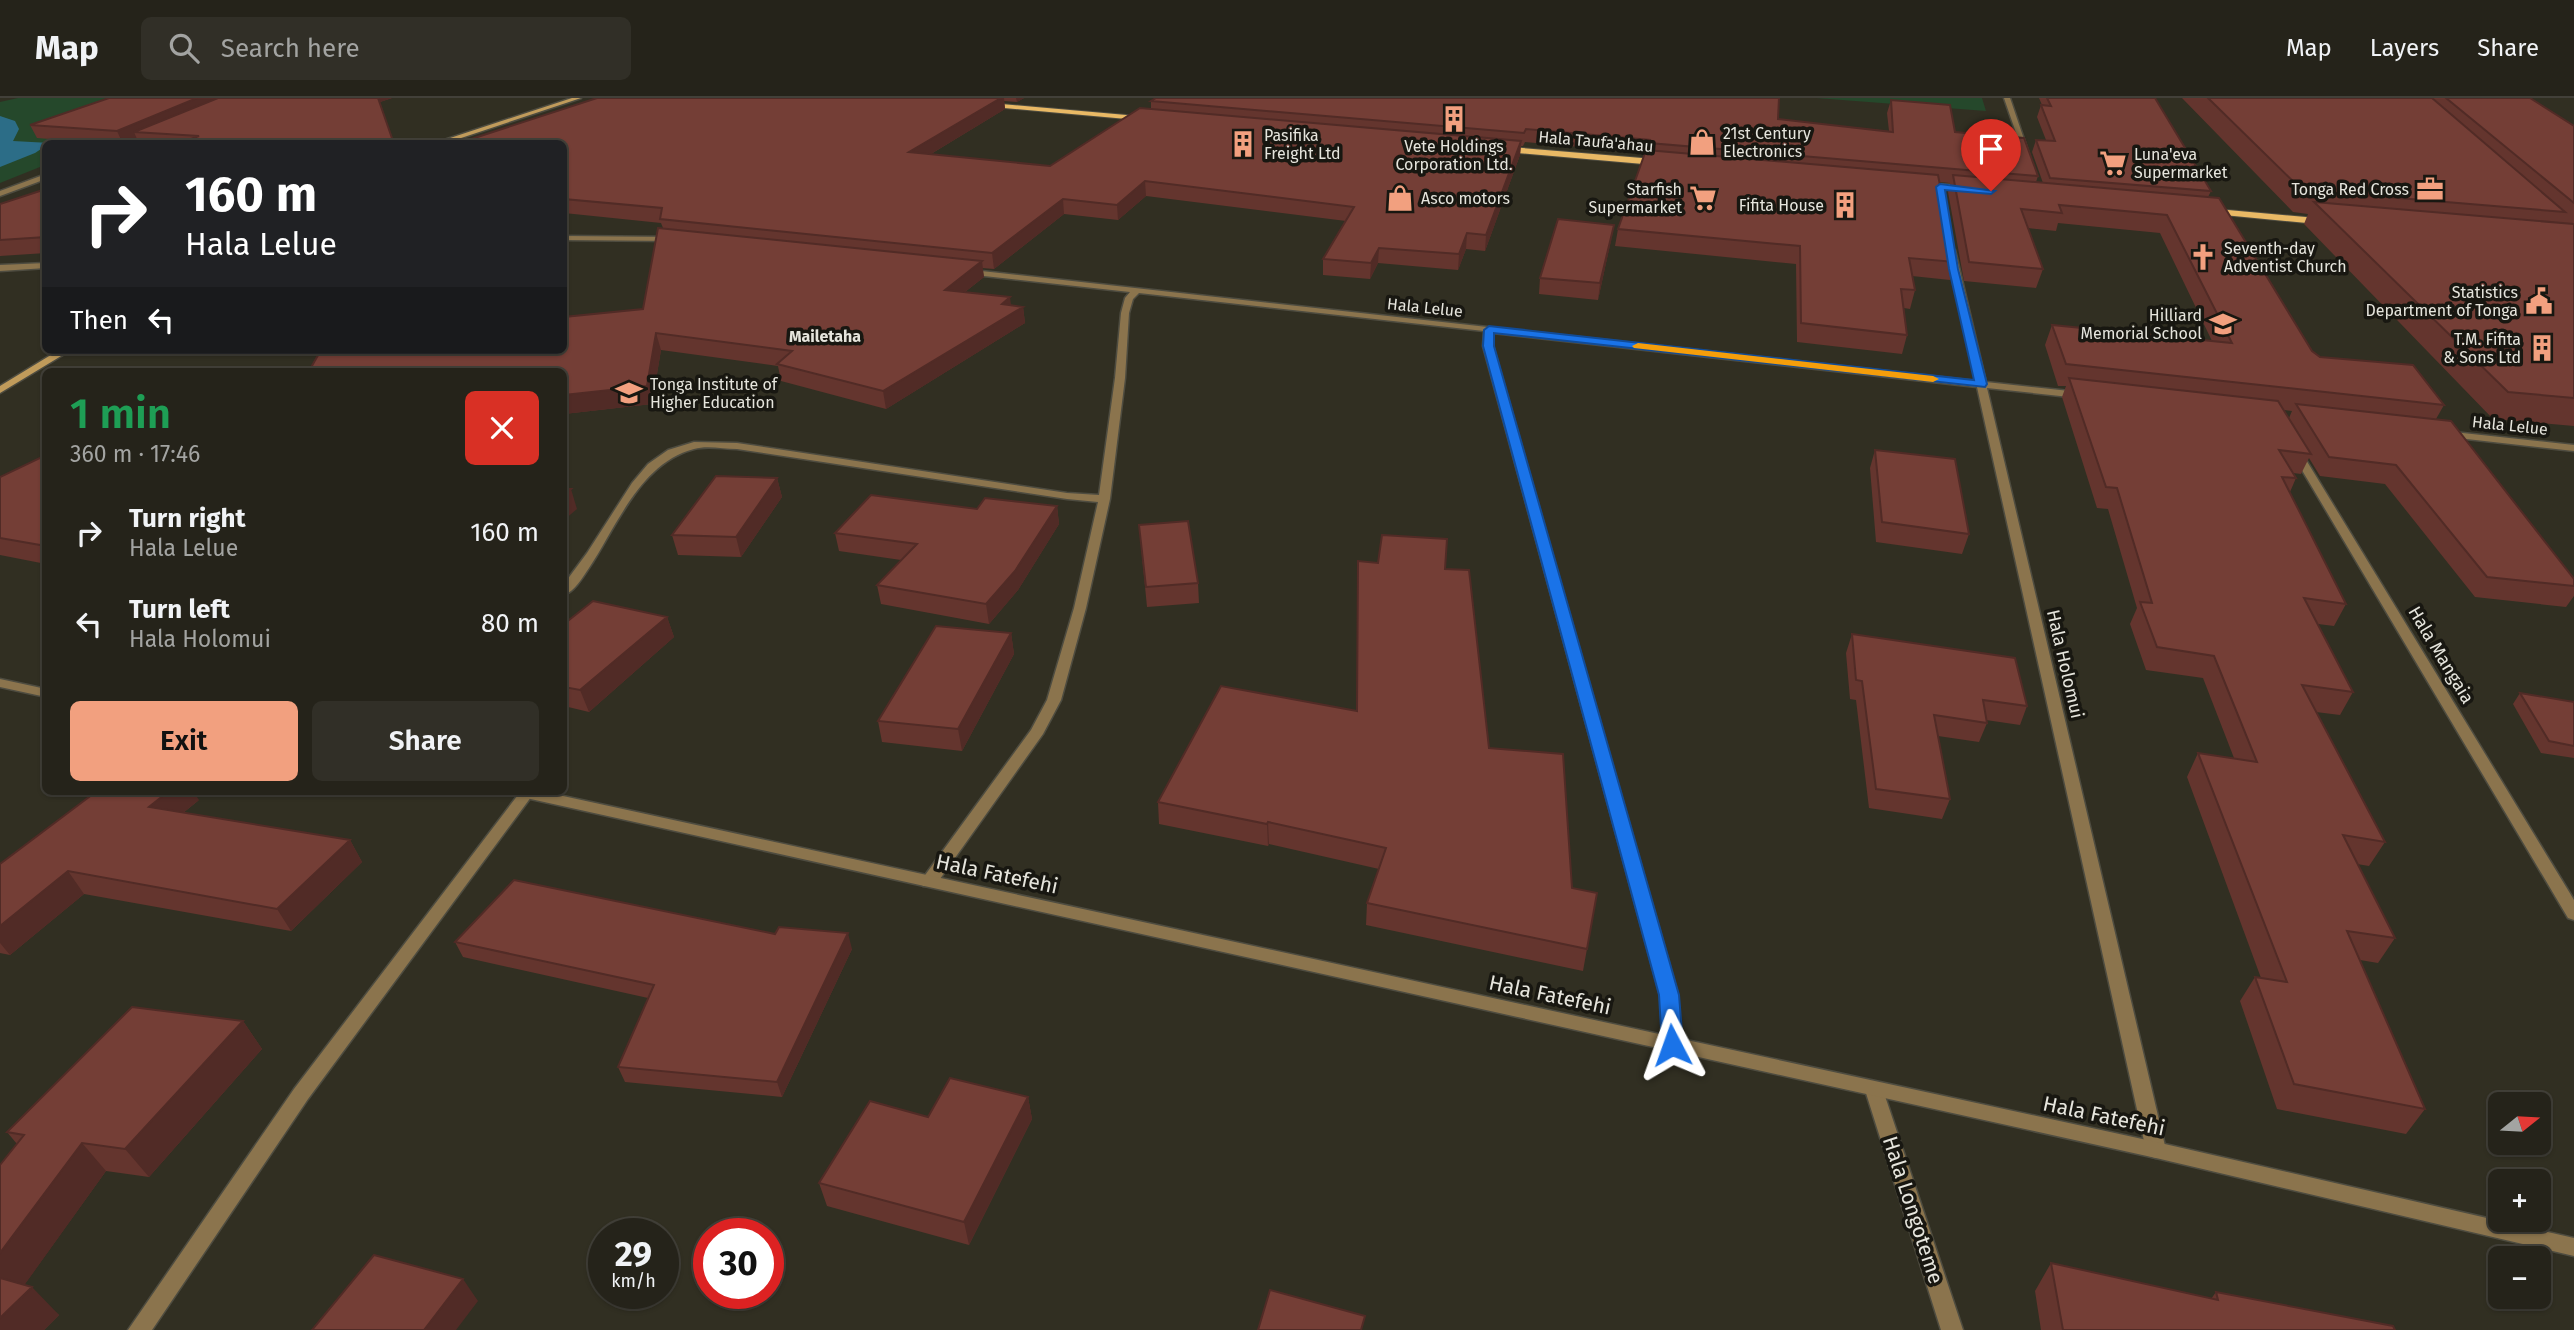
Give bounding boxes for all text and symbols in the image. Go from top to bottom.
search box [141,17,631,80]
text: Map [35,28,99,68]
icon: search [165,29,203,67]
text: Search here [221,33,360,64]
text: Map [2286,34,2332,62]
text: Layers [2370,34,2439,62]
text: Share [2477,34,2539,62]
building icon: Vete Holdings Corporation Ltd. [1439,104,1469,134]
pin [1961,119,2021,191]
place label: 21st Century Electronics [1723,124,1811,161]
place label: Pasifika Freight Ltd [1264,126,1341,163]
street label: Hala Taufa'ahau [1538,127,1654,156]
shop icon: 21st Century Electronics [1687,127,1717,157]
building icon: Pasifika Freight Ltd [1228,129,1258,159]
icon: arrive [1972,130,2010,168]
place label: Vete Holdings Corporation Ltd. [1395,137,1513,174]
place label: Luna'eva Supermarket [2134,145,2228,182]
supermarket icon: Luna'eva Supermarket [2098,148,2128,178]
text: 160 m [185,165,317,224]
icon: right [70,168,161,259]
office icon: Tonga Red Cross [2415,174,2445,204]
place label: Starfish Supermarket [1588,180,1682,217]
place label: Tonga Red Cross [2291,180,2409,199]
shop icon: Asco motors [1385,183,1415,213]
supermarket icon: Starfish Supermarket [1688,183,1718,213]
place label: Asco motors [1421,189,1510,208]
building icon: Fifita House [1830,190,1860,220]
place label: Fifita House [1739,196,1824,215]
text: Hala Lelue [185,225,337,263]
place label: Seventh-day Adventist Church [2224,239,2347,276]
church icon: Seventh-day Adventist Church [2188,242,2218,272]
place label: Statistics Department of Tonga [2365,283,2518,320]
public building icon: Statistics Department of Tonga [2524,286,2554,316]
street label: Hala Lelue [1386,294,1464,321]
icon: left [142,301,180,339]
text: Then [70,305,128,336]
place label: Hilliard Memorial School [2080,306,2202,343]
school or university icon: Hilliard Memorial School [2208,309,2238,339]
district label: Mailetaha [789,327,861,346]
place label: T.M. Fifita & Sons Ltd [2443,330,2521,367]
building icon: T.M. Fifita & Sons Ltd [2527,333,2557,363]
place label: Tonga Institute of Higher Education [650,375,779,412]
school or university icon: Tonga Institute of Higher Education [614,378,644,408]
text: 1 min [70,389,171,439]
button: close [465,391,539,465]
street label: Hala Lelue [2471,412,2549,439]
text: 360 m · 17:46 [70,440,200,468]
text: Turn right [129,503,246,534]
icon: right [70,514,108,552]
text: 160 m [470,517,539,548]
text: Hala Lelue [129,534,238,562]
text: Turn left [129,594,230,625]
street label: Hala Mangaia [2403,602,2479,708]
icon: left [70,605,108,643]
street label: Hala Holomui [2042,607,2088,721]
text: 80 m [481,608,539,639]
text: Hala Holomui [129,625,271,653]
button: Exit [70,701,298,781]
button: Share [312,701,539,781]
street label: Hala Fatefehi [934,848,1060,900]
street label: Hala Fatefehi [1487,969,1613,1021]
position arrow [1635,1008,1709,1082]
street label: Hala Fatefehi [2041,1090,2167,1142]
north arrow [2488,1092,2552,1155]
map controls [2488,1092,2551,1309]
street label: Hala Longoteme [1877,1133,1949,1287]
button: + [2488,1169,2551,1232]
speed limit sign: 30 [693,1218,784,1309]
text: 29 [615,1233,652,1275]
button: − [2488,1246,2551,1309]
text: km/h [611,1270,656,1292]

